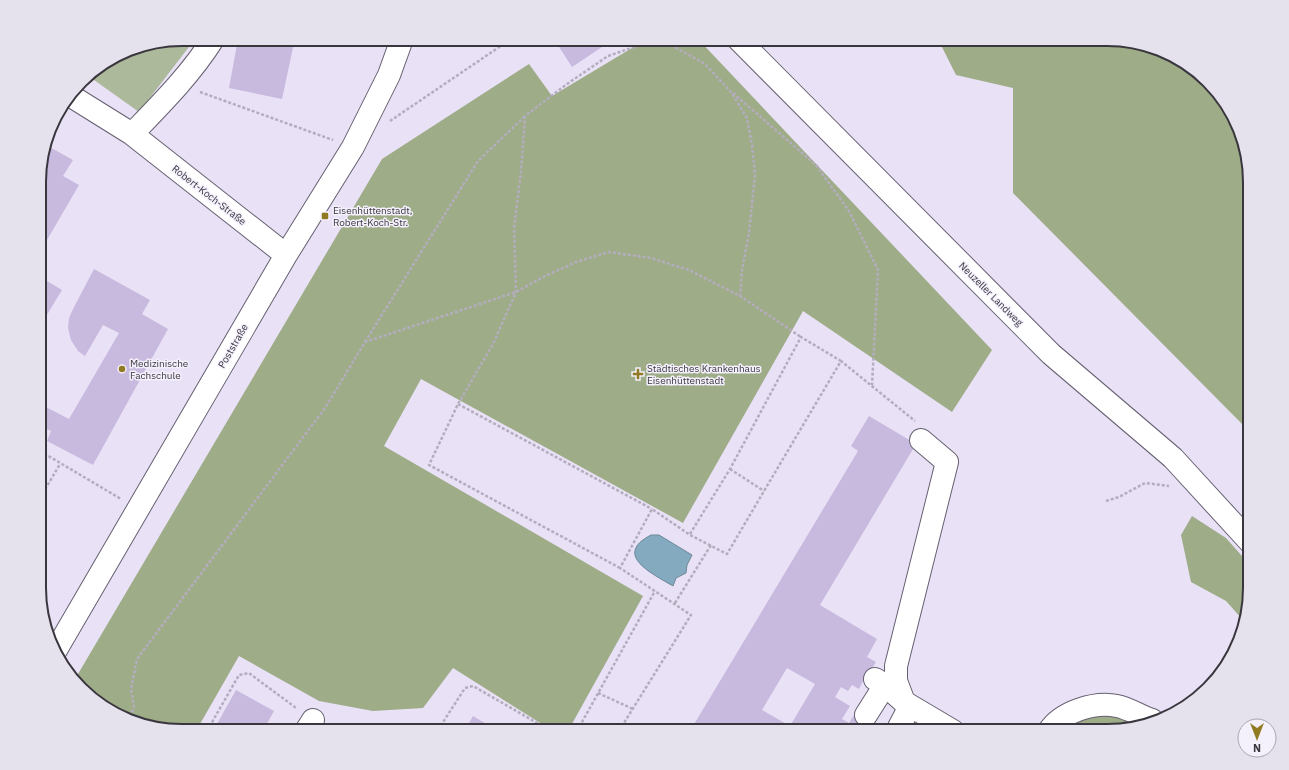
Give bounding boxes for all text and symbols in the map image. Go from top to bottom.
street label: Robert-Koch-Straße [169,162,249,228]
place label: Eisenhüttenstadt, Robert-Koch-Str. [333,204,412,229]
marker: Eisenhüttenstadt, Robert-Koch-Str. [320,211,330,221]
street label: Neuzeller Landweg [956,259,1026,329]
street label: Poststraße [215,321,251,370]
place label: Medizinische Fachschule [130,357,189,382]
place label: Städtisches Krankenhaus Eisenhüttenstadt [647,362,761,387]
marker: Medizinische Fachschule [117,364,127,374]
marker: Städtisches Krankenhaus Eisenhüttenstadt [632,368,644,380]
north arrow [1237,718,1277,758]
text: N [1253,741,1261,755]

